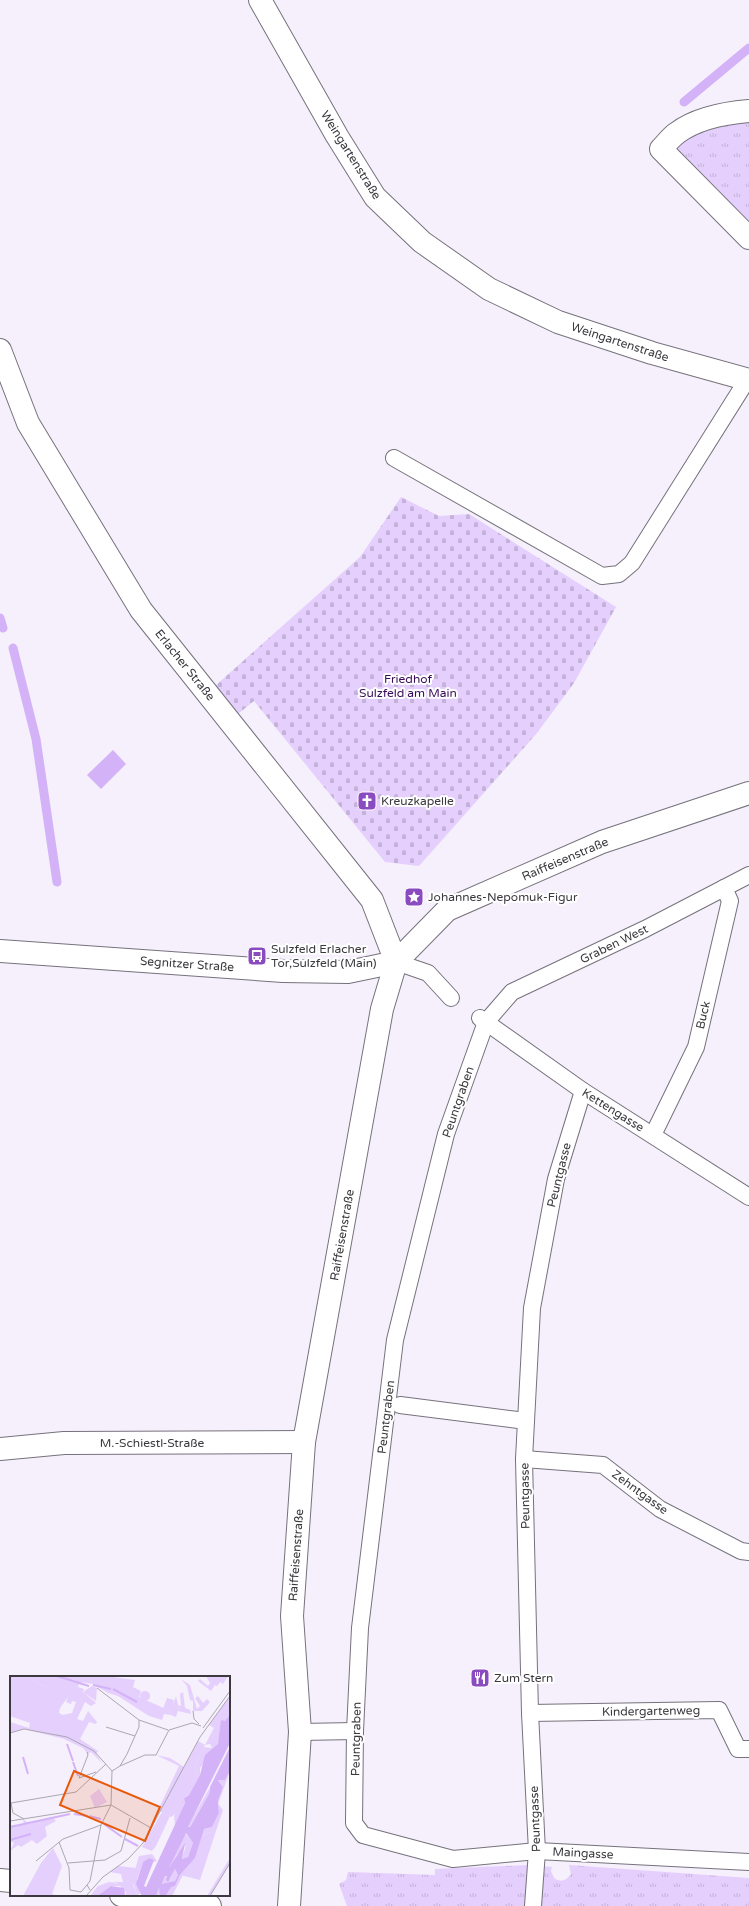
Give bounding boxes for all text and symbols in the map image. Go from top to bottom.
street label: Weingartenstraße [318,108,384,202]
street label: Weingartenstraße [569,320,671,364]
street label: Erlacher Straße [152,627,218,703]
park label: Friedhof Sulzfeld am Main [359,672,457,700]
church icon: Kreuzkapelle [356,790,378,812]
place label: Kreuzkapelle [381,794,454,808]
street label: Raiffeisenstraße [520,834,611,884]
place icon: Johannes-Nepomuk-Figur [403,886,425,908]
place label: Johannes-Nepomuk-Figur [428,890,578,904]
street label: Graben West [578,921,651,966]
place label: Sulzfeld Erlacher Tor,Sulzfeld (Main) [271,942,377,970]
bus stop icon: Sulzfeld Erlacher Tor,Sulzfeld (Main) [246,945,268,967]
street label: Segnitzer Straße [139,954,235,974]
street label: Buck [693,999,713,1030]
street label: Peuntgraben [439,1065,477,1139]
street label: Kettengasse [579,1085,647,1135]
street label: Peuntgasse [544,1141,574,1209]
street label: Raiffeisenstraße [327,1188,357,1282]
street label: Peuntgraben [375,1379,397,1455]
street label: M.-Schiestl-Straße [100,1436,205,1450]
street label: Peuntgasse [517,1463,533,1529]
street label: Zehntgasse [609,1467,671,1517]
street label: Raiffeisenstraße [286,1508,306,1602]
restaurant icon: Zum Stern [469,1667,491,1689]
place label: Zum Stern [494,1671,553,1685]
inset map [10,1676,230,1896]
street label: Peuntgraben [348,1702,364,1776]
street label: Kindergartenweg [602,1703,700,1719]
street label: Peuntgasse [527,1785,543,1852]
street label: Maingasse [552,1844,614,1862]

